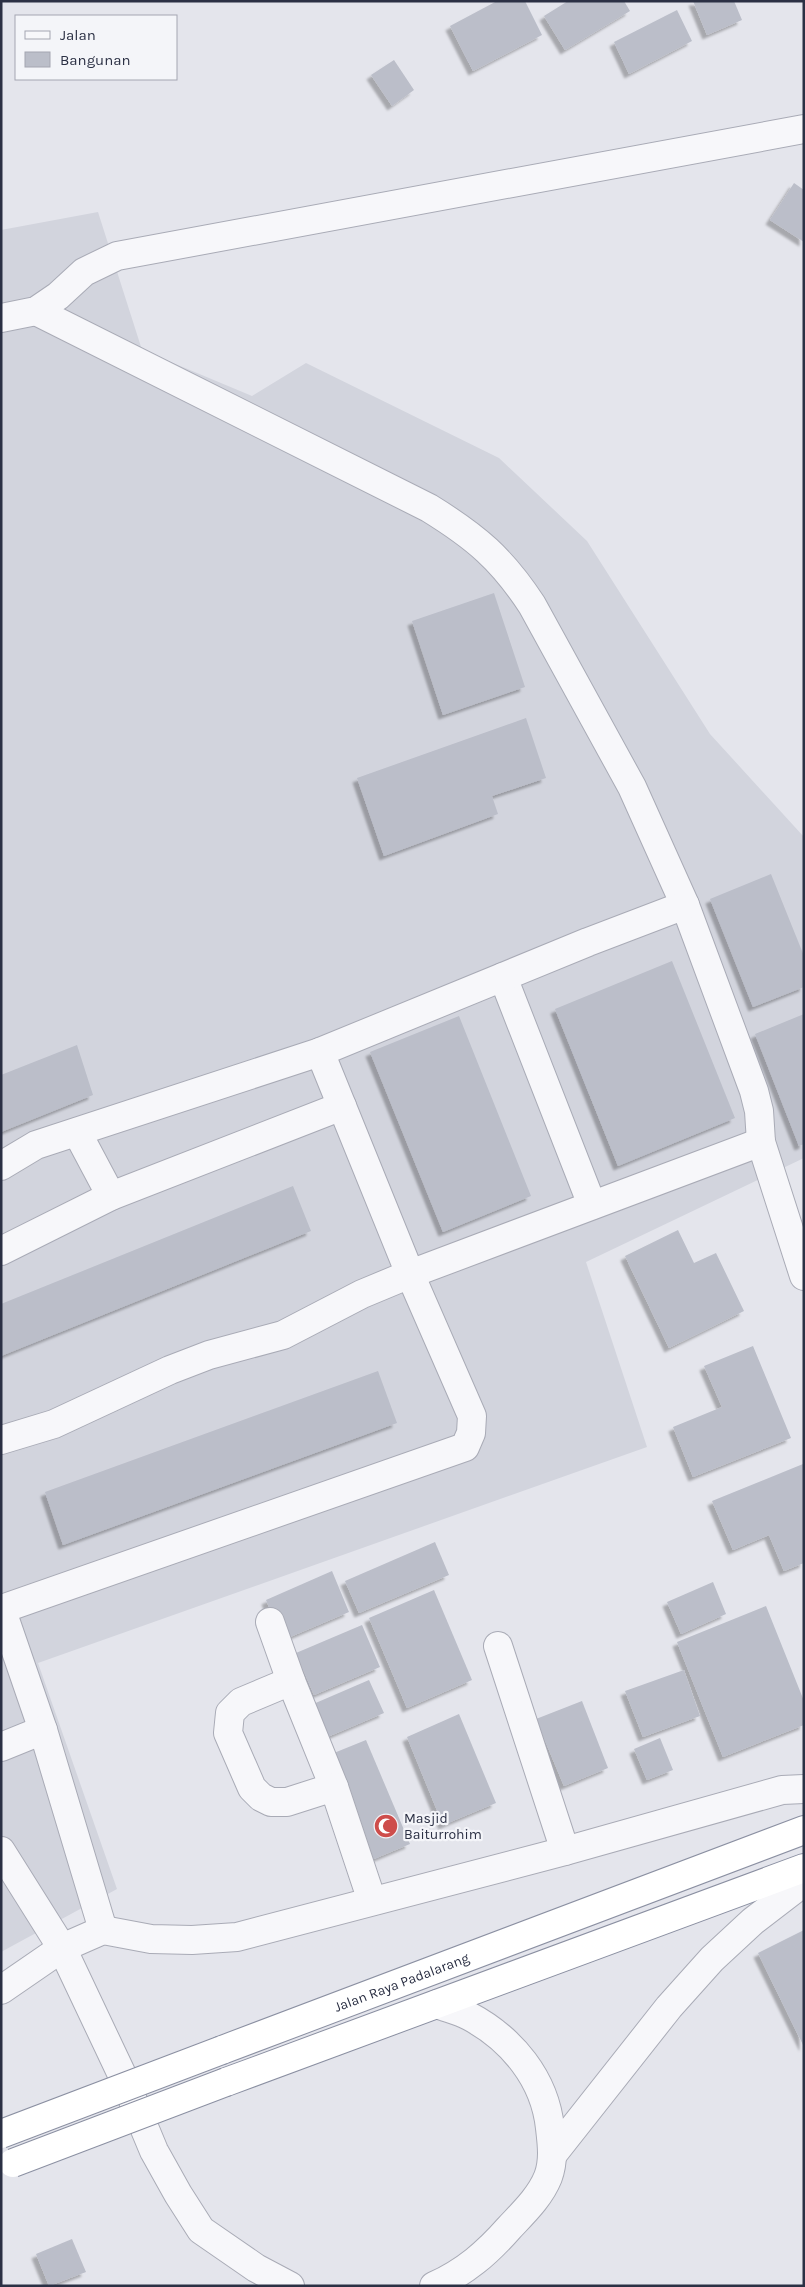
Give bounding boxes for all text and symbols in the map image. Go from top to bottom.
legend [15,15,178,80]
text: Jalan [60,26,96,44]
text: Bangunan [60,51,131,69]
place label: Masjid Baiturrohim [404,1810,482,1843]
mosque icon: Masjid Baiturrohim [373,1813,399,1839]
street label: Jalan Raya Padalarang [332,1949,472,2016]

